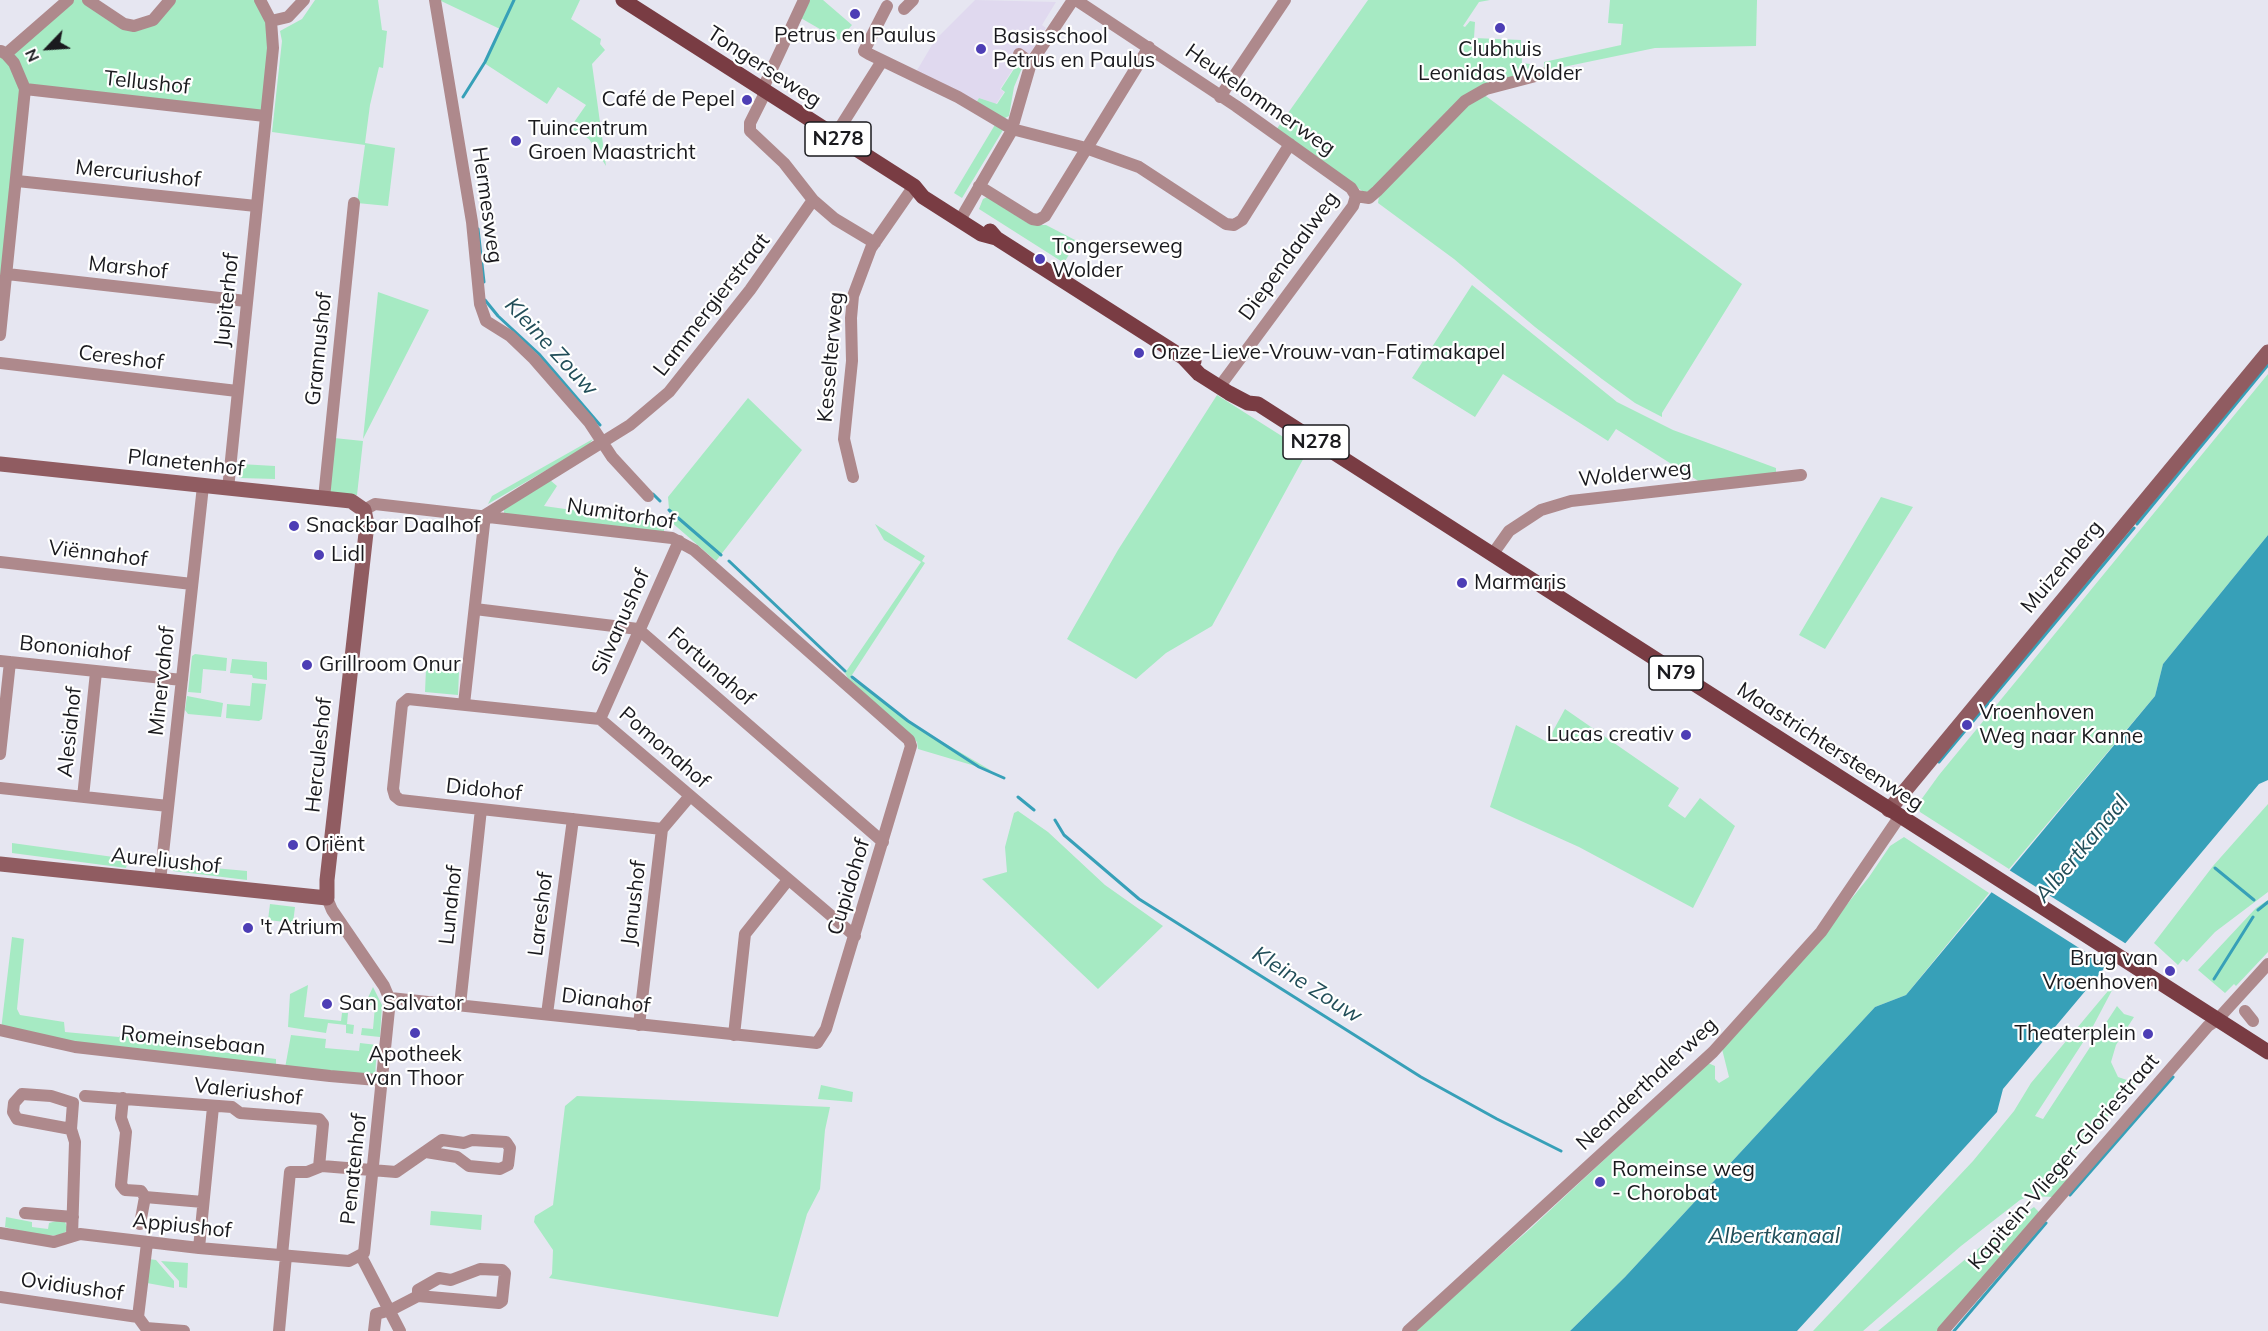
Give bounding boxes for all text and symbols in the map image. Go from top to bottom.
marker: Petrus en Paulus [848,7,862,21]
north arrow [18,18,78,78]
street label: Tongerseweg [702,21,826,113]
marker: Clubhuis Leonidas Wolder [1493,21,1507,35]
place label: Petrus en Paulus [774,23,936,49]
place label: Basisschool Petrus en Paulus [993,24,1155,74]
place label: Clubhuis Leonidas Wolder [1418,37,1582,87]
street label: Heukelommerweg [1180,39,1340,161]
marker: Basisschool Petrus en Paulus [974,42,988,56]
text: N [20,46,43,65]
street label: Tellushof [103,66,191,100]
place label: Café de Pepel [602,87,735,113]
marker: Café de Pepel [740,93,754,107]
place label: Tuincentrum Groen Maastricht [528,116,696,166]
road number: N278 [805,122,871,156]
marker: Tuincentrum Groen Maastricht [509,134,523,148]
street label: Hermesweg [466,145,508,265]
street label: Mercuriushof [74,155,202,193]
street label: Diependaalweg [1234,187,1344,325]
street label: Lammergierstraat [648,229,776,381]
place label: Tongerseweg Wolder [1052,234,1183,284]
street label: Marshof [87,251,169,285]
street label: Jupiterhof [210,252,244,348]
marker: Tongerseweg Wolder [1033,252,1047,266]
street label: Grannushof [301,291,337,407]
street label: Kesselterweg [813,291,849,423]
water label: Kleine Zouw [499,293,603,401]
street label: Cereshof [77,340,165,376]
place label: Onze-Lieve-Vrouw-van-Fatimakapel [1151,340,1505,366]
marker: Onze-Lieve-Vrouw-van-Fatimakapel [1132,346,1146,360]
road number: N278 [1283,425,1349,459]
street label: Planetenhof [126,444,246,482]
street label: Wolderweg [1577,456,1693,492]
street label: Numitorhof [565,493,677,535]
place label: Snackbar Daalhof [306,513,481,539]
street label: Muizenberg [2016,515,2108,619]
marker: Snackbar Daalhof [287,519,301,533]
street label: Viënnahof [47,535,149,573]
place label: Lidl [331,542,365,568]
marker: Lidl [312,548,326,562]
street label: Silvanushof [587,565,655,679]
place label: Marmaris [1474,570,1566,596]
marker: Marmaris [1455,576,1469,590]
street label: Fortunahof [662,622,760,712]
street label: Minervahof [144,625,180,737]
street label: Bononiahof [18,631,132,667]
place label: Grillroom Onur [319,652,461,678]
road number: N79 [1649,656,1703,690]
marker: Grillroom Onur [300,658,314,672]
street label: Maastrichtersteenweg [1732,677,1928,817]
street label: Alesiahof [53,685,87,779]
street label: Herculeshof [300,696,338,814]
place label: Vroenhoven Weg naar Kanne [1979,700,2143,750]
street label: Pomonahof [614,702,714,794]
marker: Vroenhoven Weg naar Kanne [1960,718,1974,732]
place label: Lucas creativ [1546,722,1674,748]
marker: Lucas creativ [1679,728,1693,742]
street label: Didohof [445,773,523,807]
water label: Albertkanaal [2030,790,2134,908]
place label: Oriënt [305,832,365,858]
street label: Cupidohof [822,836,876,938]
marker: Oriënt [286,838,300,852]
street label: Aureliushof [110,843,222,879]
street label: Janushof [616,859,652,947]
street label: Lunahof [434,864,468,946]
street label: Lareshof [523,870,559,958]
place label: 't Atrium [260,915,343,941]
marker: 't Atrium [241,921,255,935]
water label: Kleine Zouw [1247,941,1367,1029]
place label: Brug van Vroenhoven [2042,946,2158,996]
marker: Brug van Vroenhoven [2163,964,2177,978]
street label: Dianahof [560,983,652,1019]
place label: San Salvator [339,991,464,1017]
marker: San Salvator [320,997,334,1011]
street label: Neanderthalerweg [1571,1012,1723,1156]
street label: Romeinsebaan [119,1021,267,1061]
place label: Theaterplein [2014,1021,2136,1047]
marker: Apotheek van Thoor [408,1026,422,1040]
marker: Theaterplein [2141,1027,2155,1041]
place label: Apotheek van Thoor [366,1042,464,1092]
street label: Kapitein-Vlieger-Gloriestraat [1963,1049,2165,1275]
street label: Valeriushof [192,1073,304,1111]
street label: Penatenhof [336,1112,372,1226]
place label: Romeinse weg - Chorobat [1612,1157,1755,1207]
marker: Romeinse weg - Chorobat [1593,1175,1607,1189]
street label: Appiushof [131,1208,233,1244]
water label: Albertkanaal [1708,1223,1840,1249]
street label: Ovidiushof [19,1267,125,1307]

